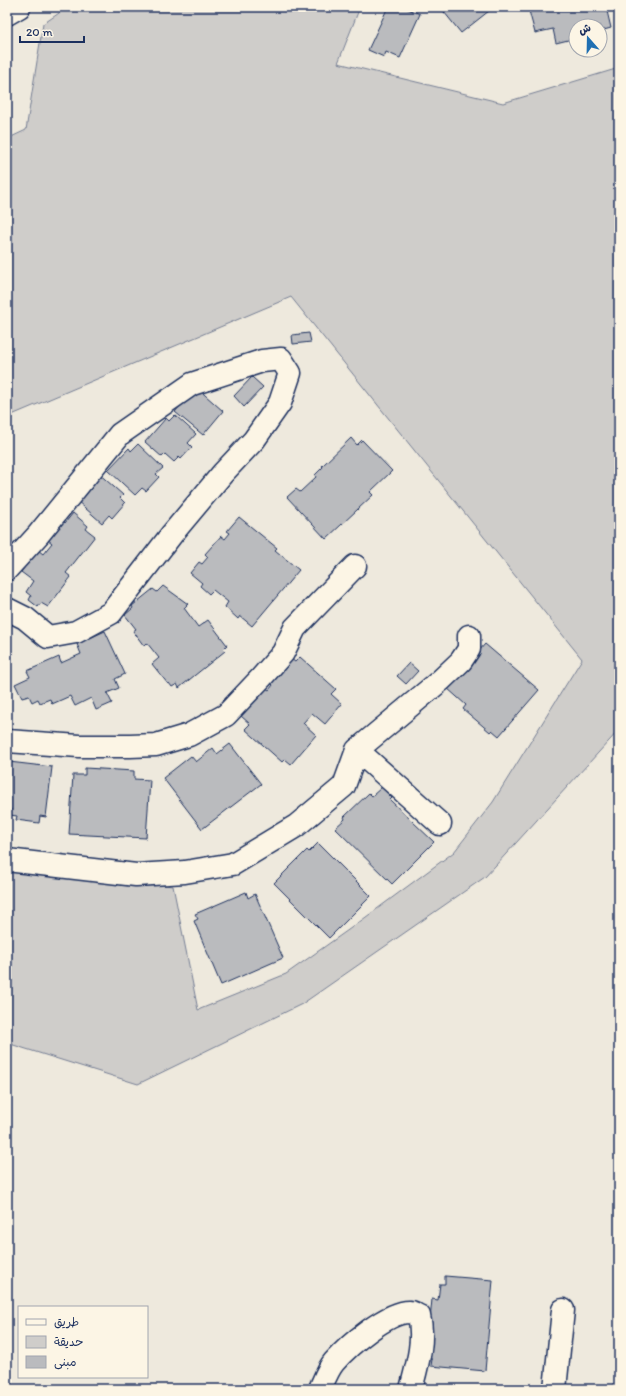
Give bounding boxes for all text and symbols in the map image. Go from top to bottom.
scale bar [20,18,84,44]
north arrow [568,18,608,58]
text: ش [577,21,593,37]
text: 20 m [26,25,53,39]
legend [18,1306,148,1378]
text: طريق [54,1315,79,1329]
text: حديقة [54,1335,83,1349]
text: مبنى [54,1355,77,1370]

